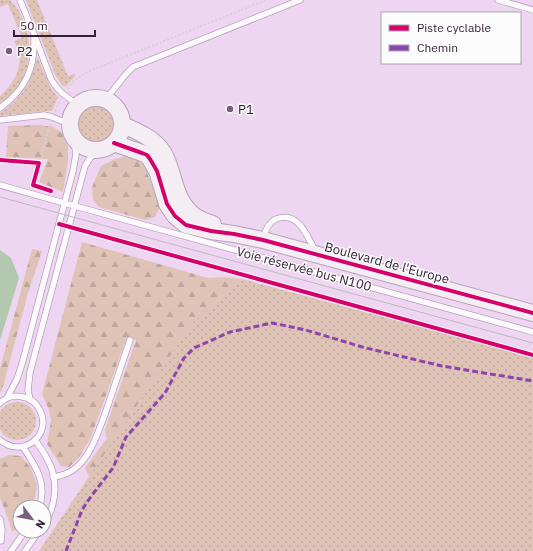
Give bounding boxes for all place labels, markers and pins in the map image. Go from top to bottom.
place label: P2 [17,43,33,60]
marker: P2 [4,46,14,56]
place label: P1 [238,101,254,118]
marker: P1 [225,104,235,114]

